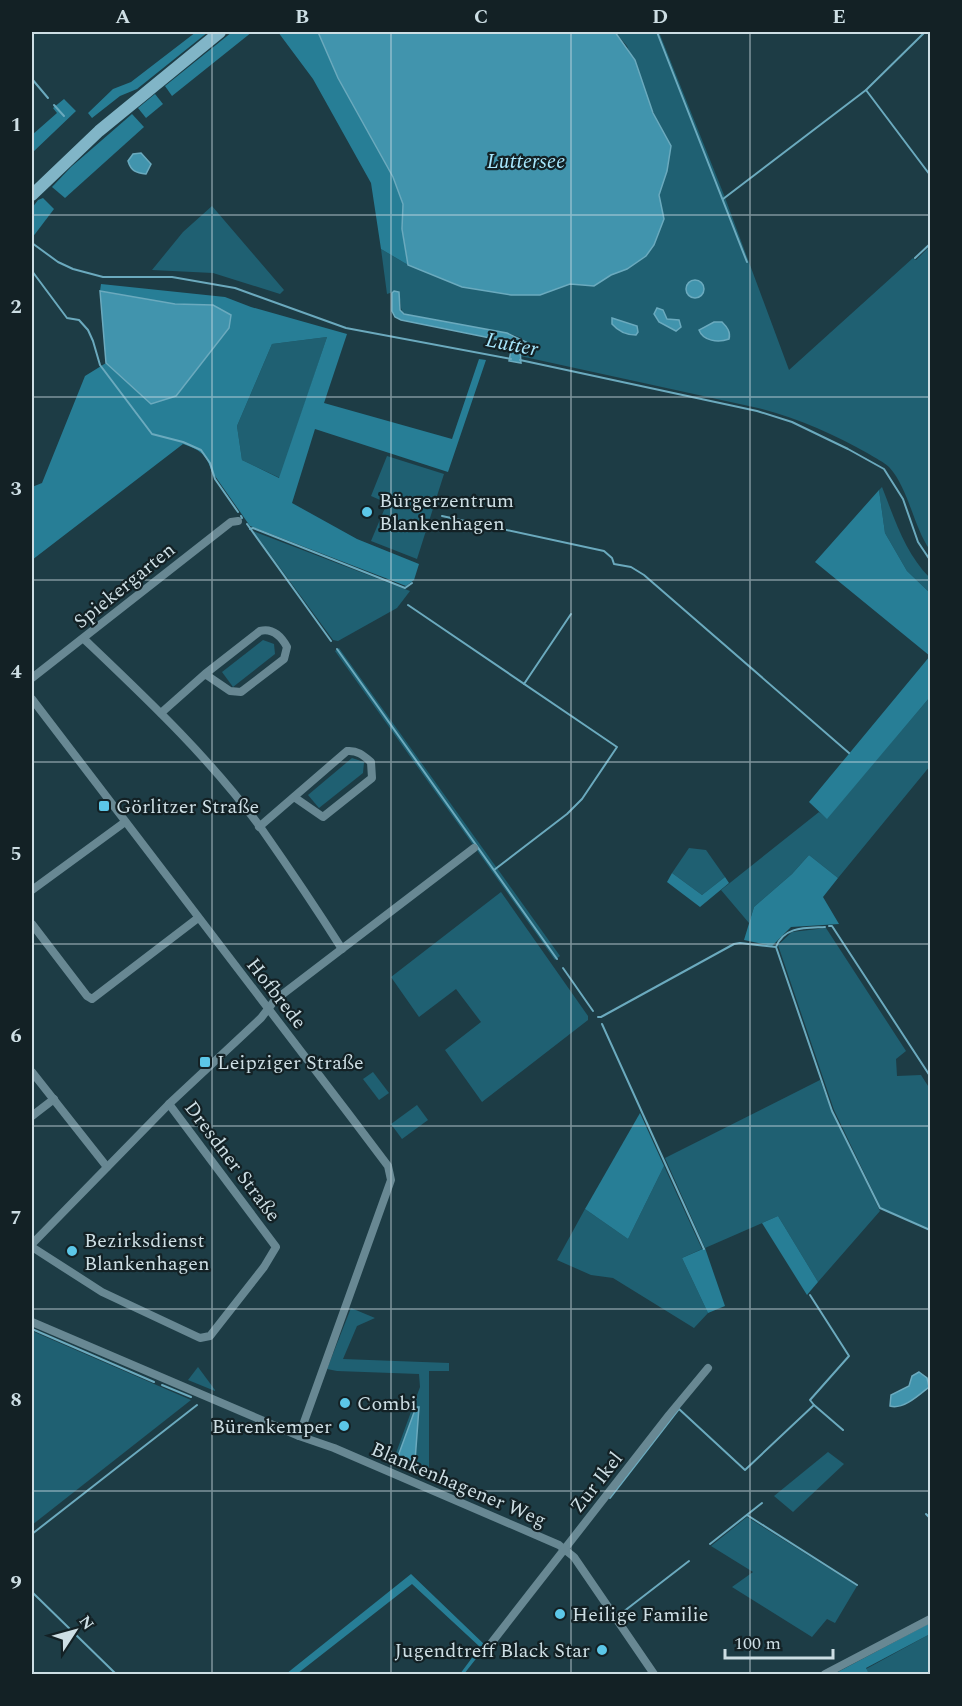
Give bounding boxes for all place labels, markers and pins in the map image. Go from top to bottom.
place label: Bürgerzentrum Blankenhagen [379,486,514,539]
marker: Bürgerzentrum Blankenhagen [360,505,374,519]
place label: Görlitzer Straße [116,792,259,822]
marker: Görlitzer Straße [97,799,111,813]
place label: Leipziger Straße [217,1048,364,1078]
marker: Leipziger Straße [198,1055,212,1069]
place label: Bezirksdienst Blankenhagen [84,1226,210,1279]
marker: Bezirksdienst Blankenhagen [65,1244,79,1258]
place label: Combi [357,1389,417,1419]
marker: Combi [338,1396,352,1410]
place label: Bürenkemper [212,1412,332,1442]
marker: Bürenkemper [337,1419,351,1433]
place label: Heilige Familie [572,1600,709,1630]
marker: Heilige Familie [553,1607,567,1621]
place label: Jugendtreff Black Star [394,1636,590,1666]
marker: Jugendtreff Black Star [595,1643,609,1657]

